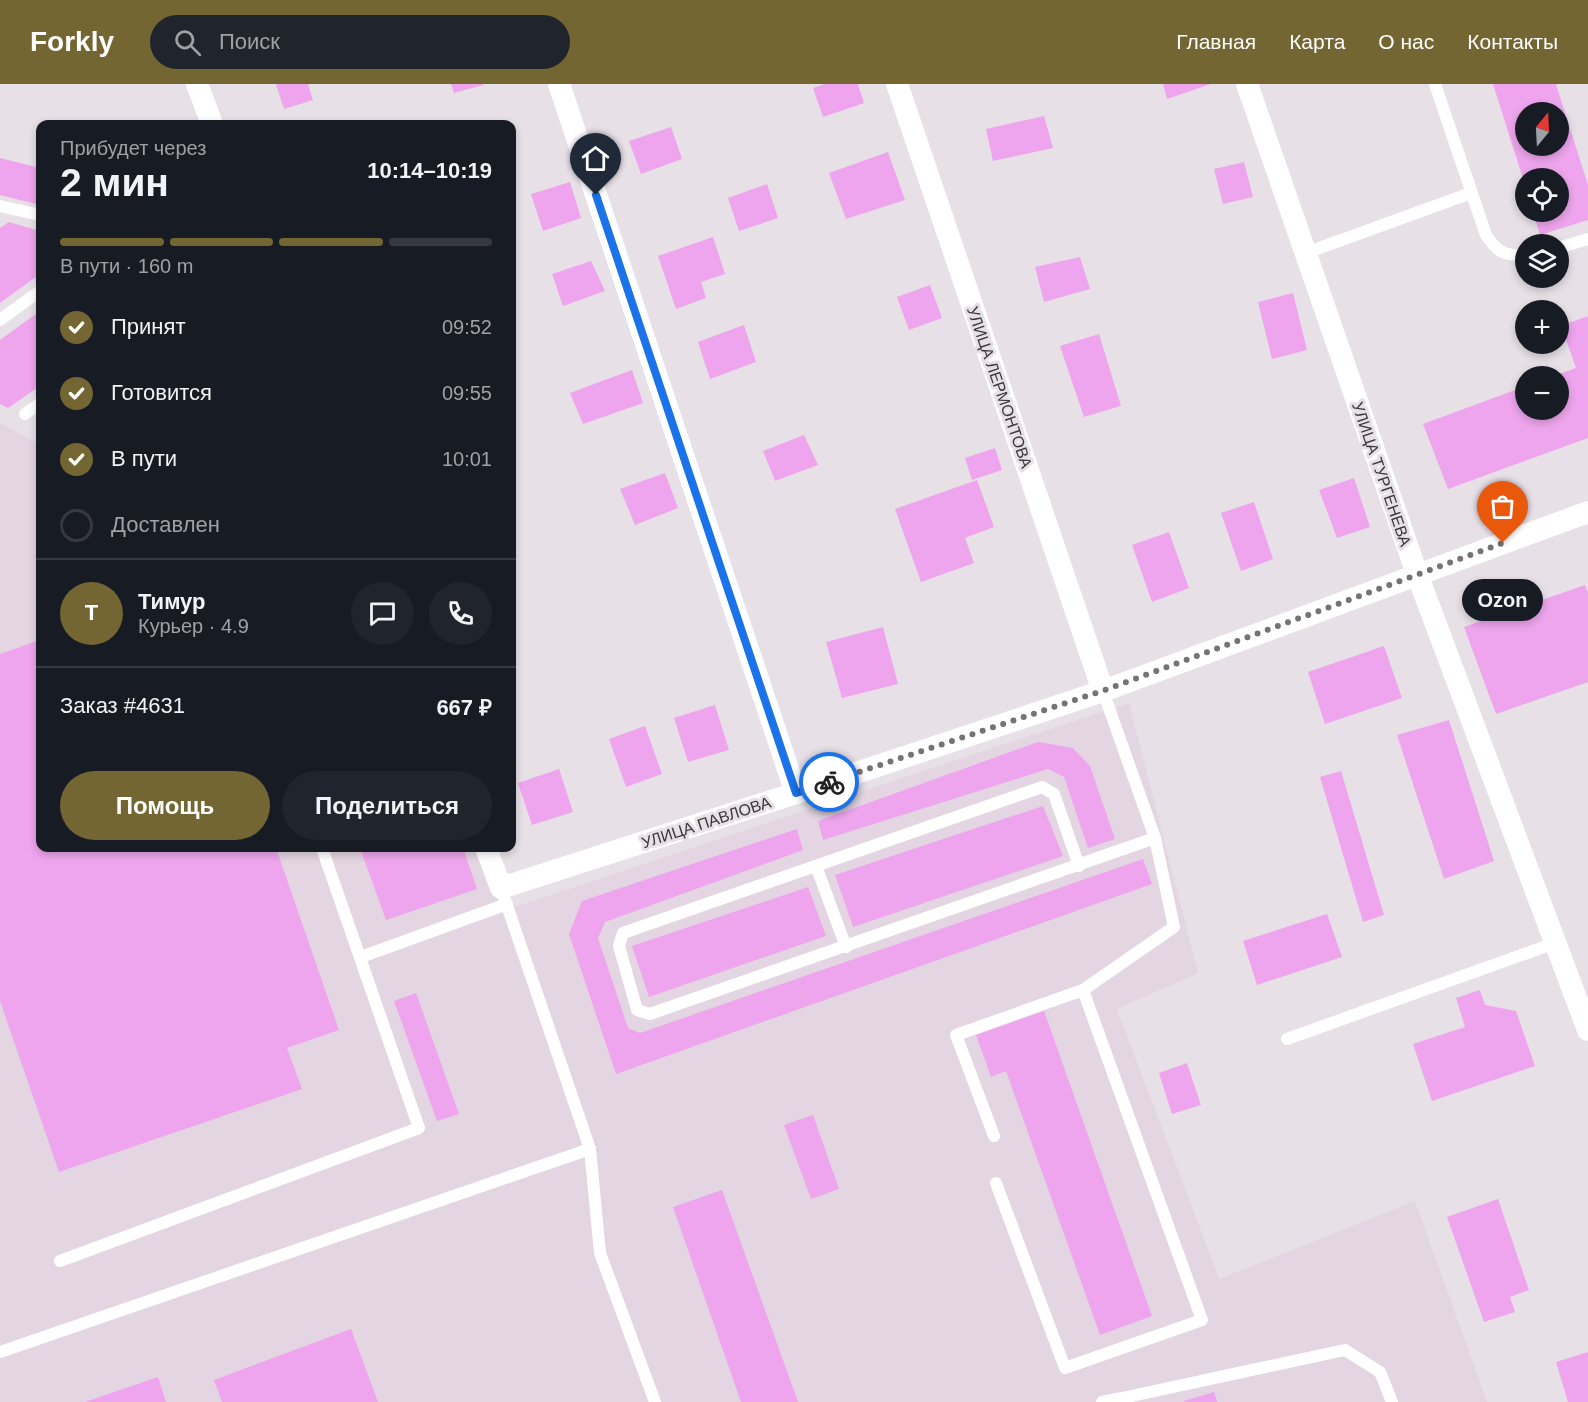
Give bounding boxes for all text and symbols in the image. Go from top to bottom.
search box [150,15,570,69]
text: Forkly [30,26,114,57]
icon: search [171,26,204,59]
text: Поиск [219,29,280,54]
text: Главная [1176,30,1256,53]
text: Карта [1289,30,1345,53]
text: О нас [1378,30,1434,53]
text: Контакты [1467,30,1558,53]
north arrow [1515,102,1569,156]
map controls [1515,102,1569,420]
pin [570,133,621,195]
text: Прибудет через [60,137,206,159]
icon: home [579,142,612,175]
text: 10:14–10:19 [367,158,492,183]
text: 2 мин [60,161,169,204]
button: locate [1515,168,1569,222]
button: layers [1515,234,1569,288]
text: В пути · 160 m [60,255,193,277]
button: + [1515,300,1569,354]
street label: УЛИЦА ЛЕРМОНТОВА [964,304,1035,471]
icon: check [60,311,93,344]
text: Принят [111,314,185,339]
text: 09:52 [442,316,492,338]
button: − [1515,366,1569,420]
icon: check [60,377,93,410]
text: Готовится [111,380,212,405]
text: 09:55 [442,382,492,404]
street label: УЛИЦА ТУРГЕНЕВА [1349,400,1414,549]
icon: check [60,443,93,476]
text: В пути [111,446,177,471]
text: 10:01 [442,448,492,470]
pin [1477,481,1528,543]
icon: bag [1486,490,1519,523]
text: Доставлен [111,512,220,537]
callout: Ozon [1462,579,1544,621]
button: chat [351,582,414,645]
button: phone [429,582,492,645]
text: Тимур [138,589,206,614]
text: Ozon [1478,589,1528,611]
text: Т [85,600,98,625]
text: Курьер · 4.9 [138,615,249,637]
text: Заказ #4631 [60,693,185,718]
text: 667 ₽ [436,695,492,720]
courier [799,752,859,812]
icon: bike [813,766,846,799]
button: Помощь [60,771,270,840]
button: Поделиться [282,771,492,840]
street label: УЛИЦА ПАВЛОВА [639,793,773,851]

